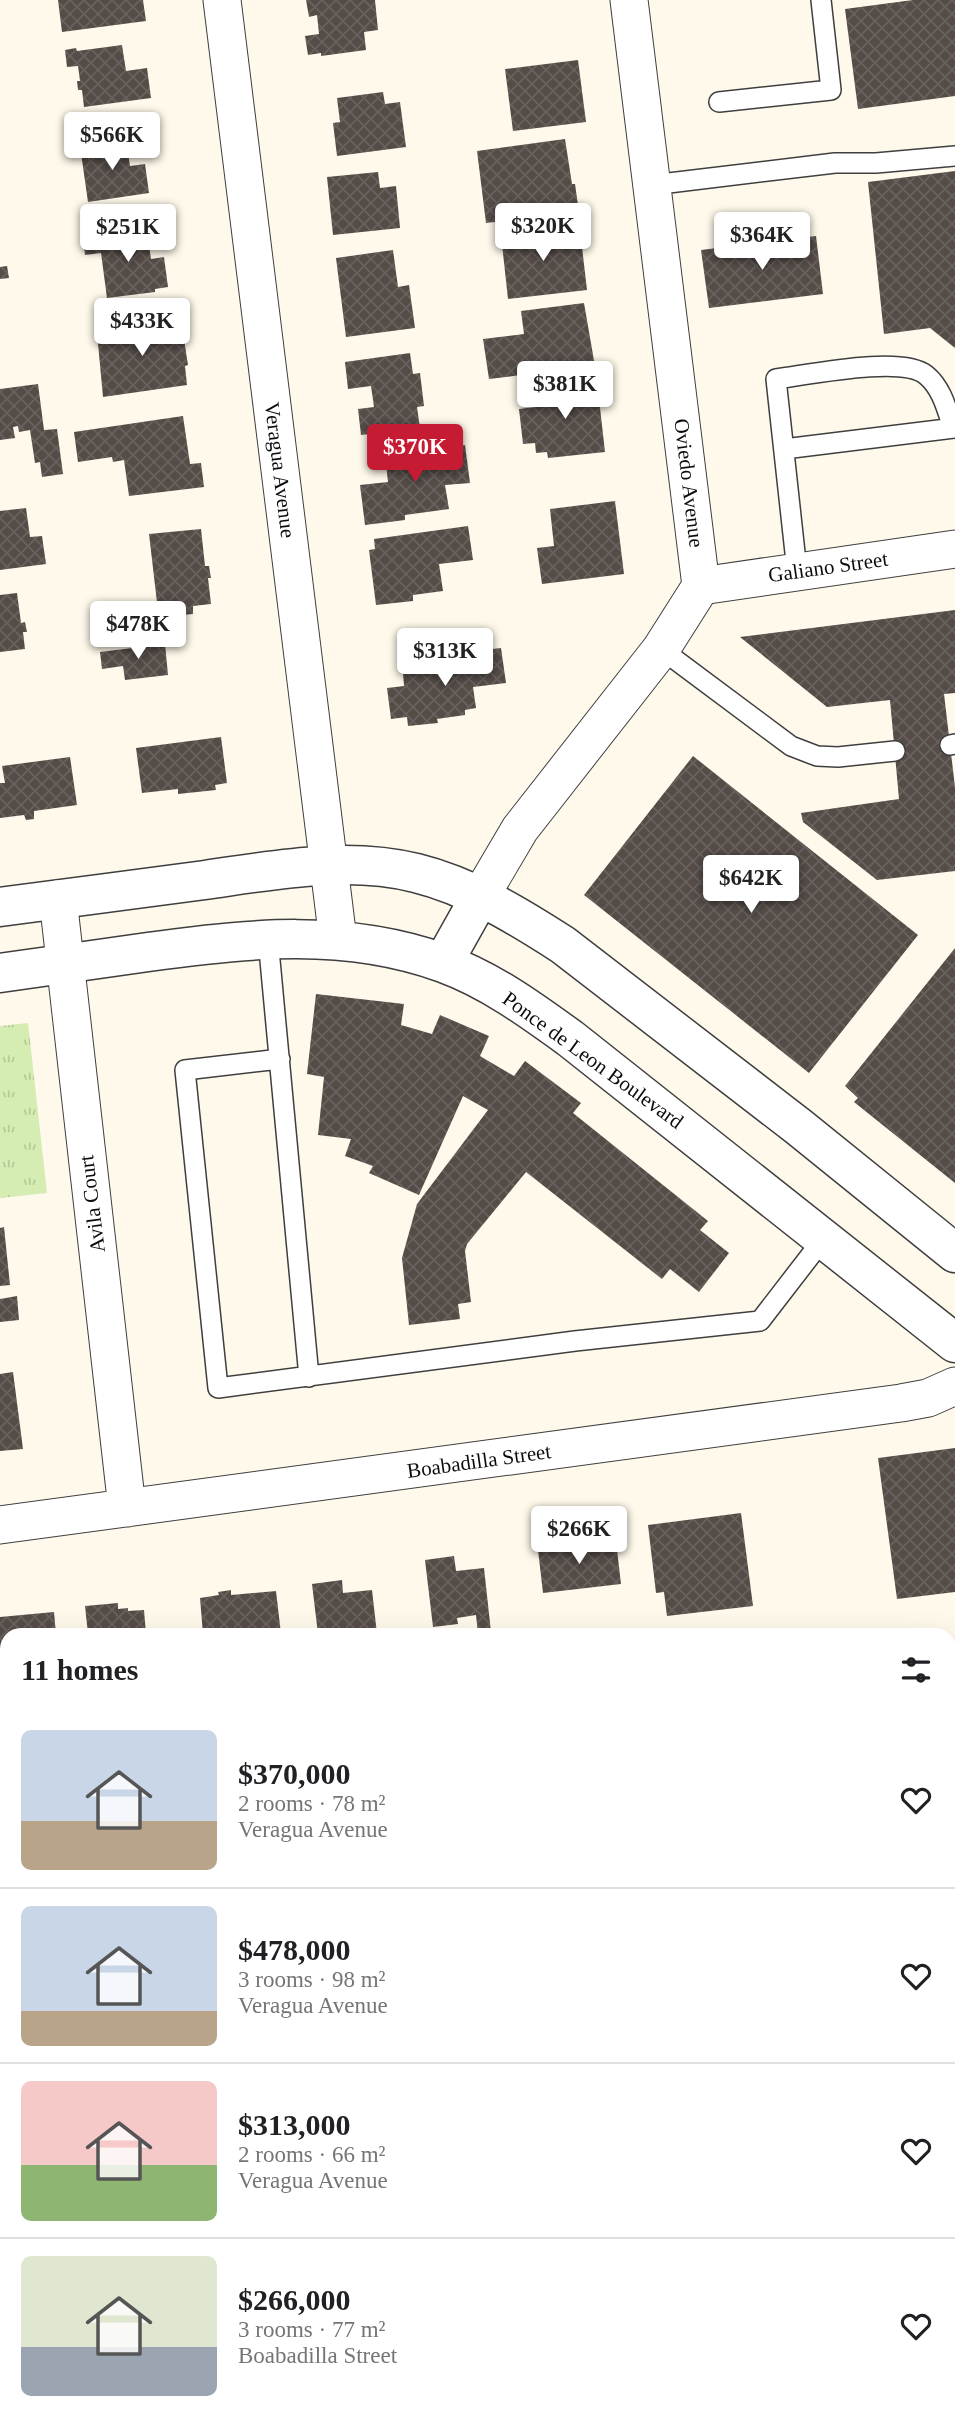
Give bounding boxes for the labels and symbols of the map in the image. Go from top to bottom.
pin: $566K [63,113,161,172]
pin: $251K [79,204,177,264]
pin: $320K [494,204,592,263]
pin: $364K [713,212,811,272]
pin: $433K [93,298,191,358]
pin: $381K [516,362,614,421]
street label: Veragua Avenue [260,401,300,539]
street label: Oviedo Avenue [669,417,709,549]
pin: $370K [366,424,464,484]
street label: Galiano Street [767,547,890,587]
pin: $478K [89,602,187,661]
pin: $313K [396,628,494,688]
pin: $642K [702,856,800,915]
street label: Ponce de Leon Boulevard [498,986,688,1134]
street label: Avila Court [74,1154,110,1254]
street label: Boabadilla Street [405,1439,553,1483]
pin: $266K [530,1506,628,1566]

